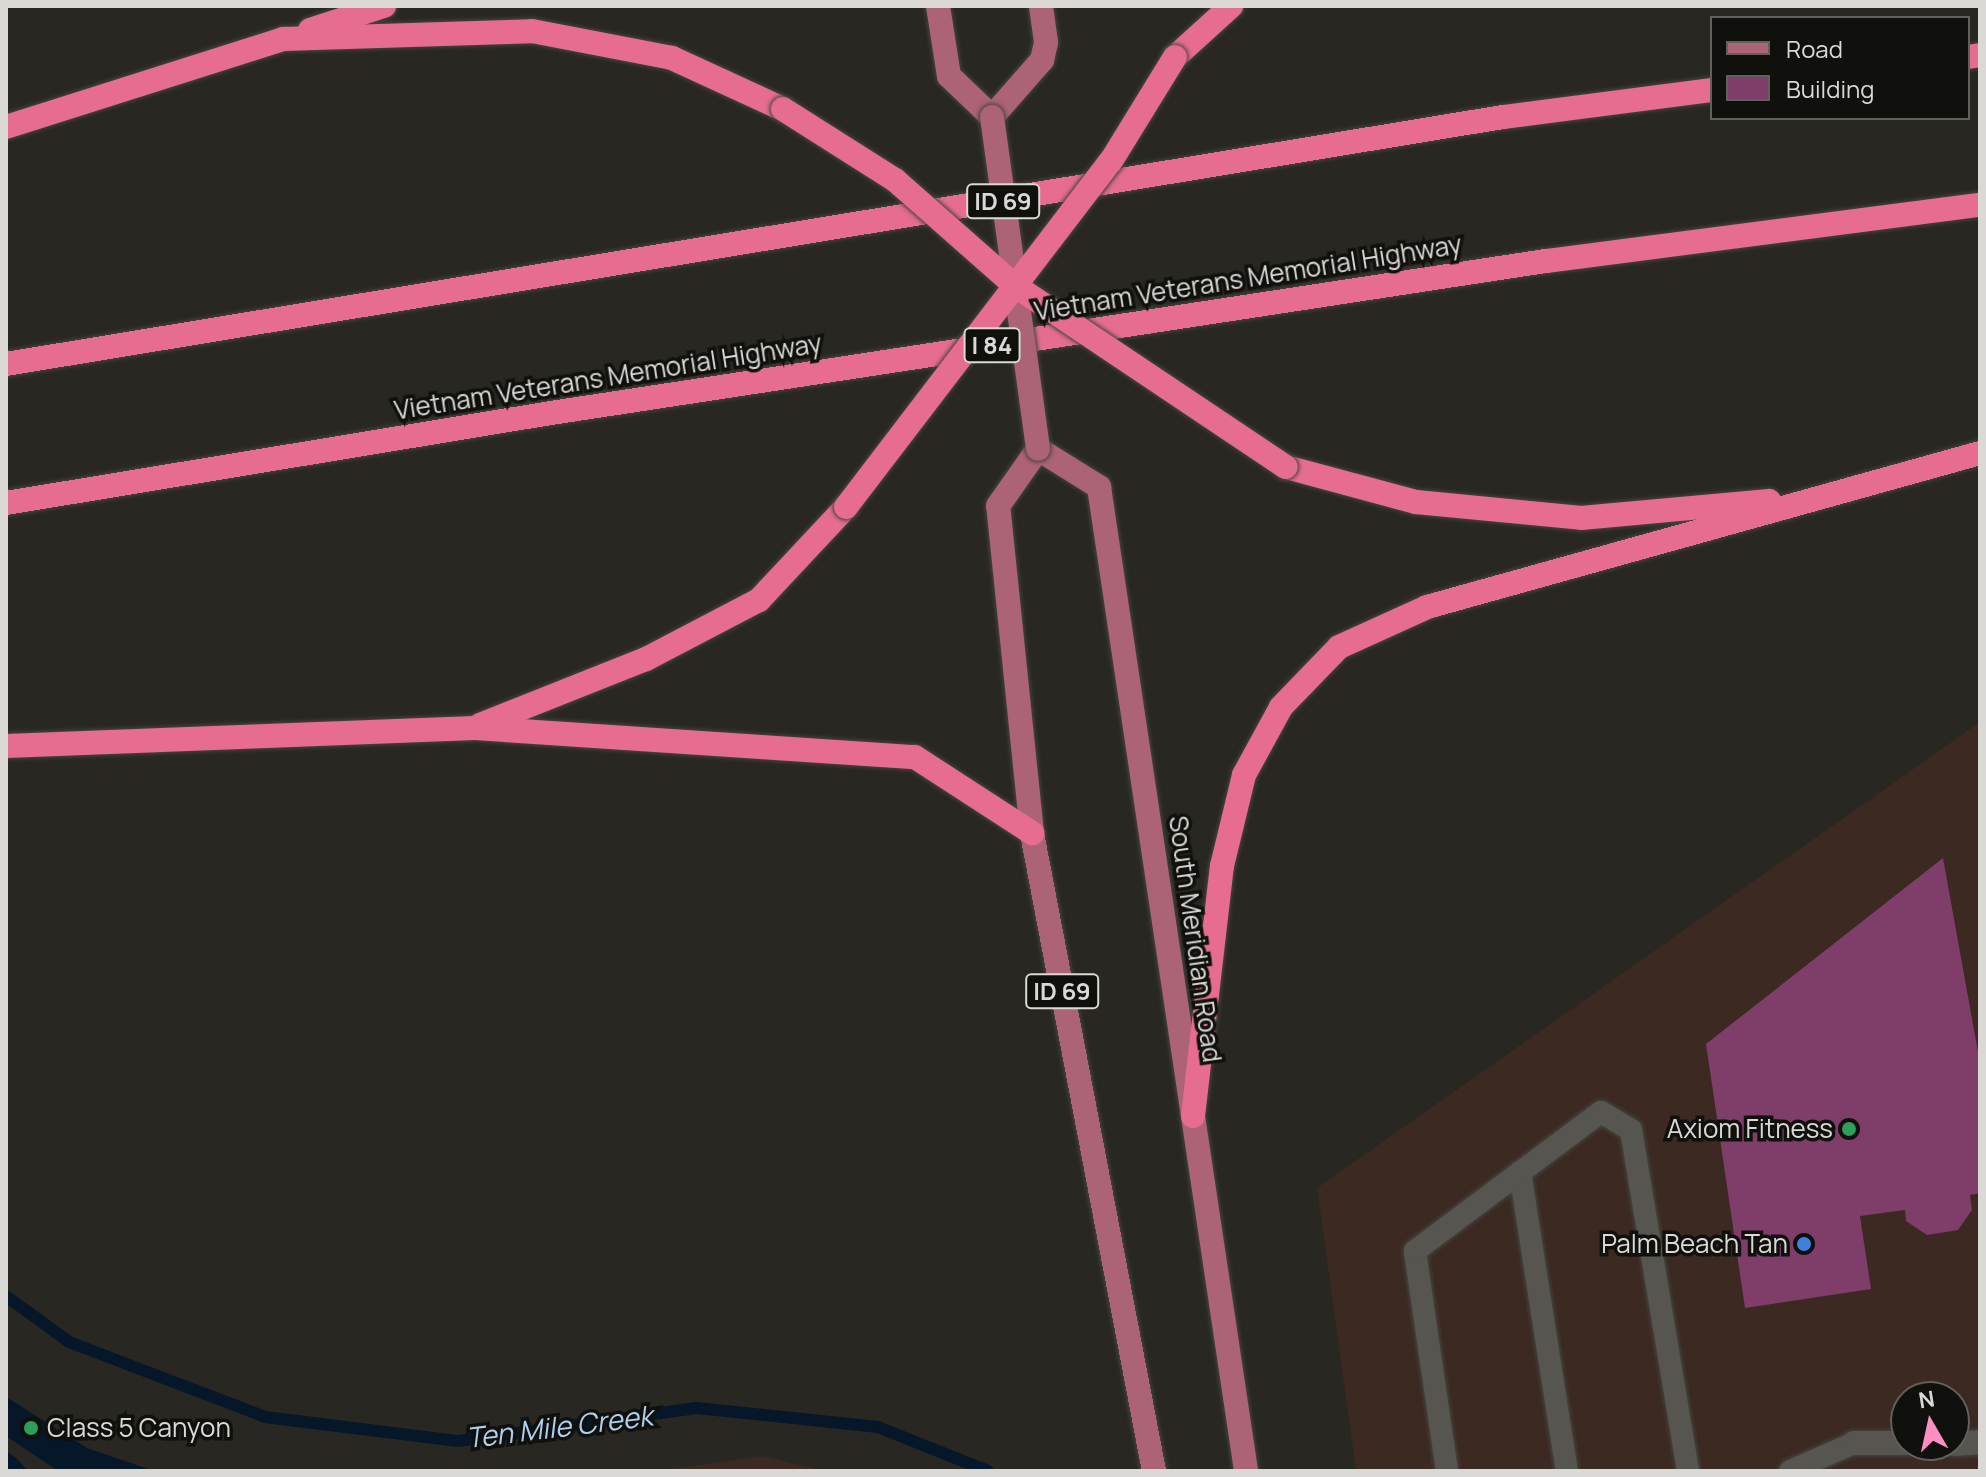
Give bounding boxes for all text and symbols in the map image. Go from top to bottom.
legend [1710,16,1970,120]
text: Road [1786,32,1843,65]
text: Building [1786,72,1874,105]
road number: ID 69 [965,181,1041,221]
street label: Vietnam Veterans Memorial Highway [1032,229,1464,327]
road number: I 84 [962,325,1022,365]
street label: Vietnam Veterans Memorial Highway [392,328,824,426]
street label: South Meridian Road [1162,814,1228,1064]
road number: ID 69 [1024,971,1100,1011]
place label: Axiom Fitness [1667,1113,1833,1145]
marker: Axiom Fitness [1840,1120,1858,1138]
place label: Palm Beach Tan [1601,1228,1788,1260]
marker: Palm Beach Tan [1795,1235,1813,1253]
north arrow [1890,1381,1970,1461]
text: N [1916,1383,1937,1415]
water label: Ten Mile Creek [464,1398,654,1454]
place label: Class 5 Canyon [47,1412,231,1444]
marker: Class 5 Canyon [22,1419,40,1437]

